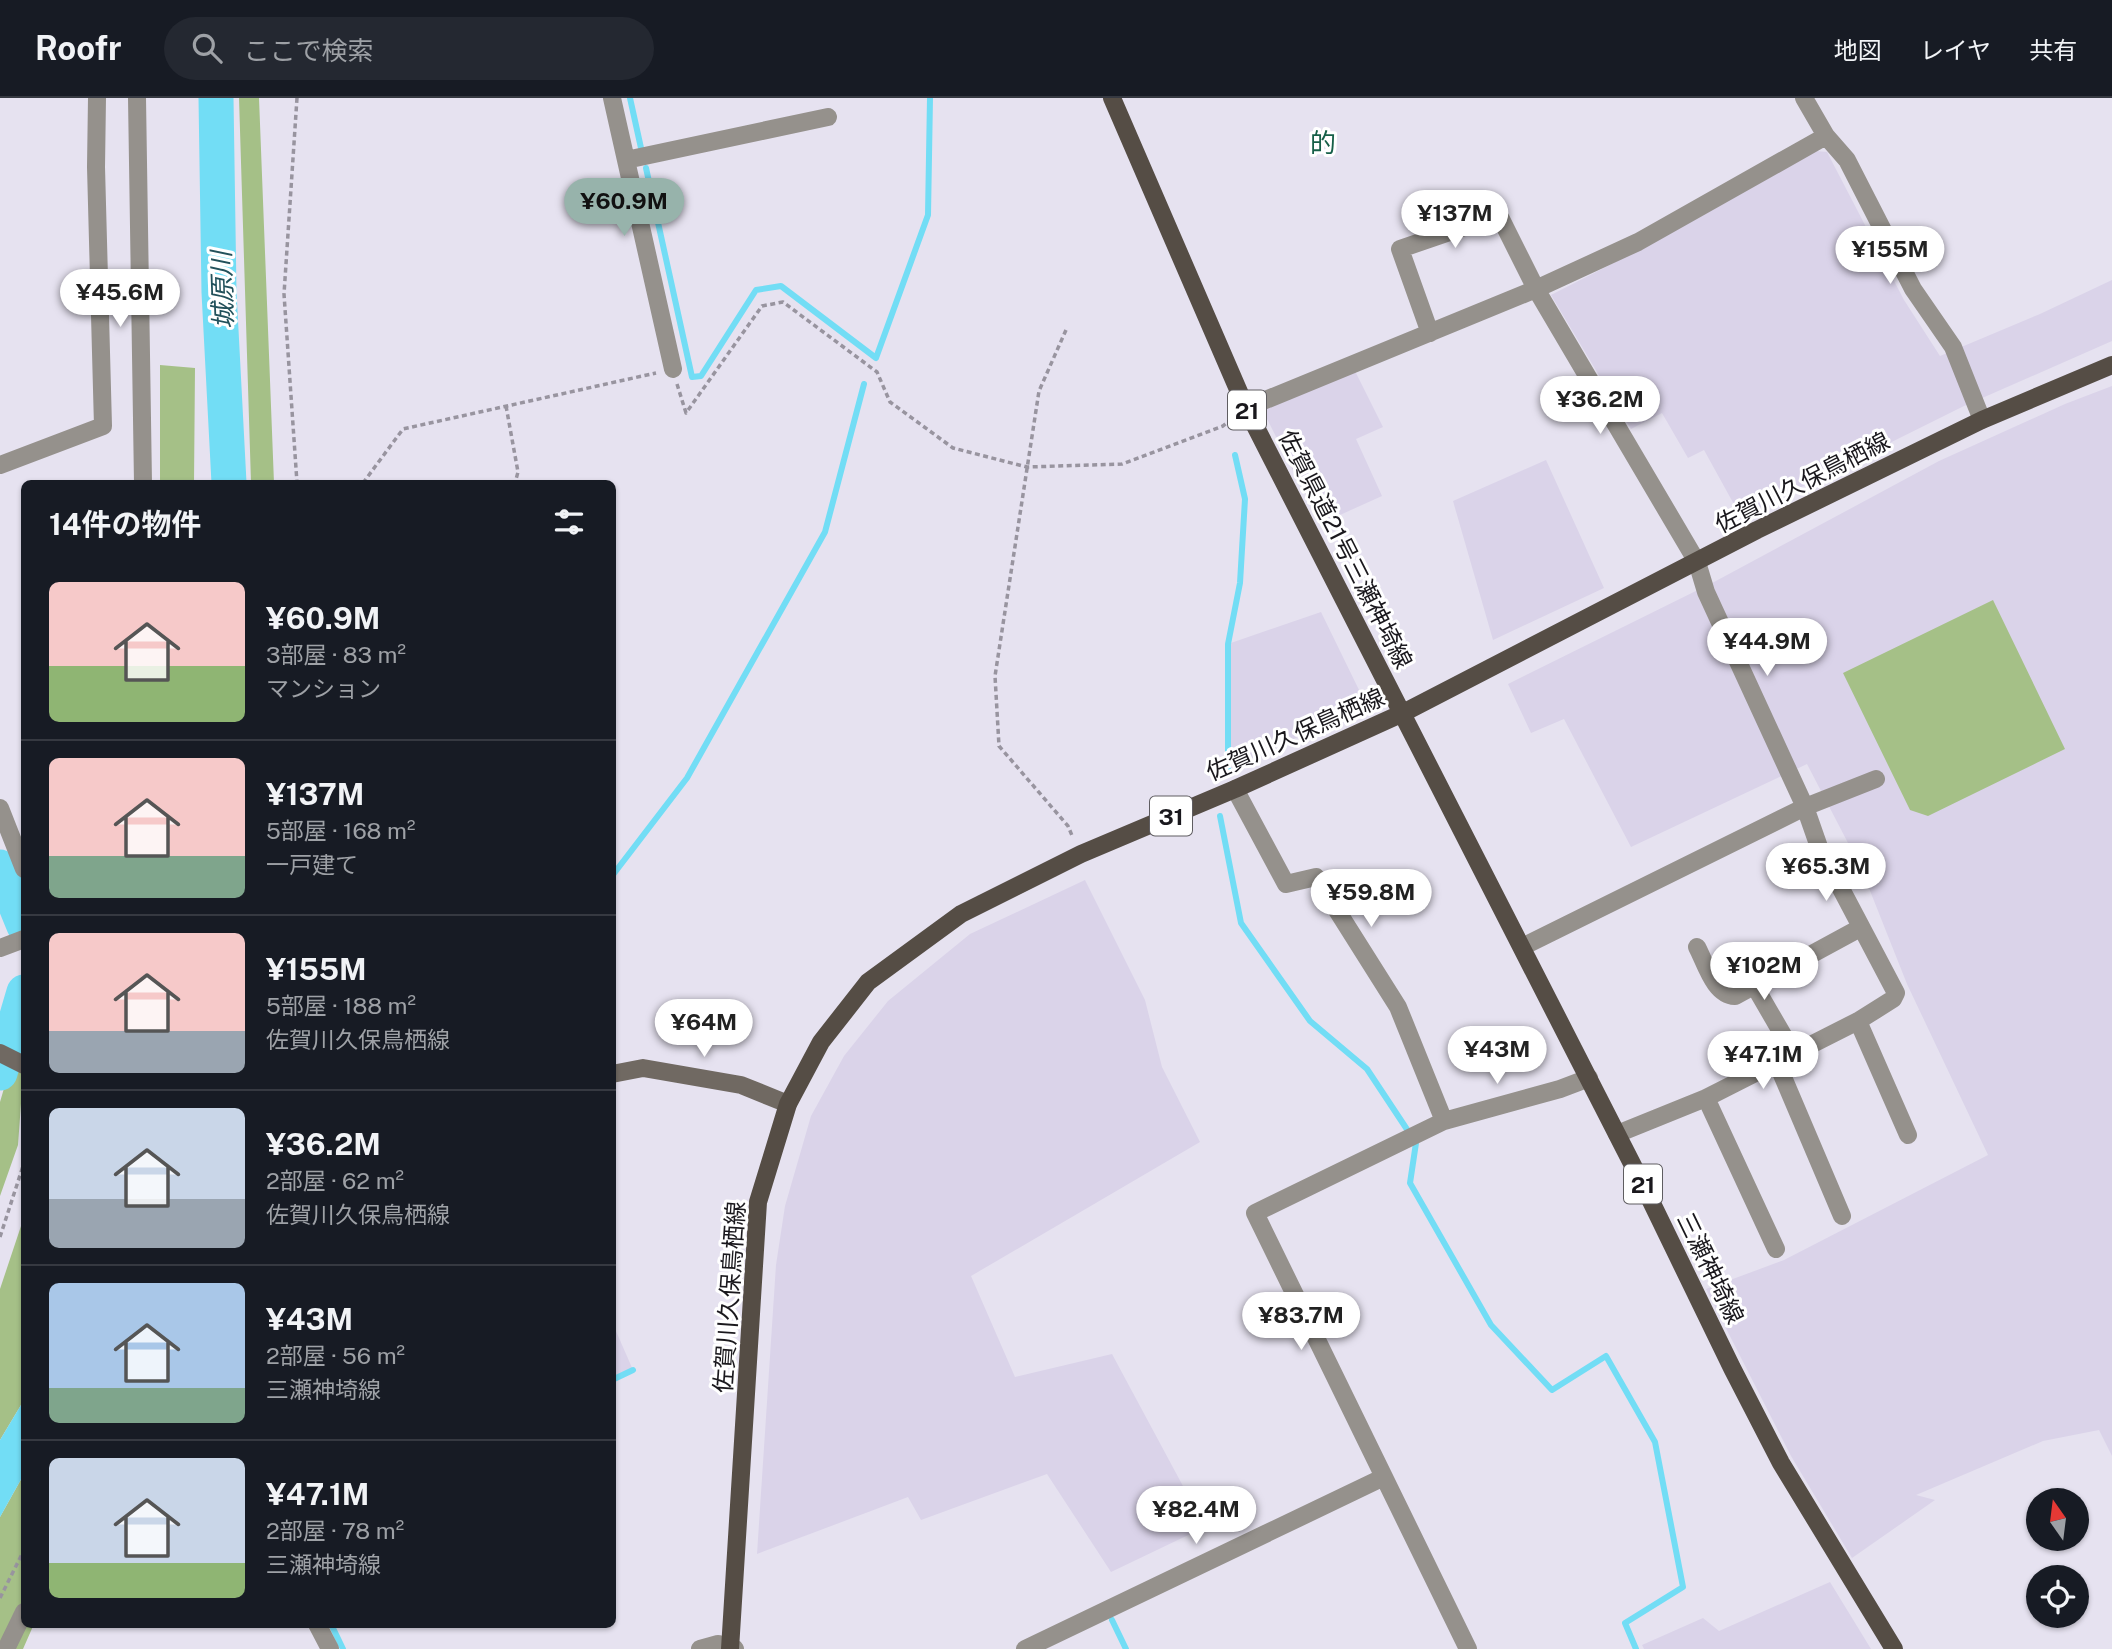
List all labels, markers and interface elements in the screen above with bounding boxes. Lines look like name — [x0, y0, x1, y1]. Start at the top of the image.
search box — [164, 17, 654, 80]
text: Roofr — [35, 29, 122, 67]
icon: search — [188, 29, 226, 67]
text: ここで検索 — [244, 35, 374, 66]
text: 地図 — [1834, 36, 1882, 64]
text: レイヤ — [1920, 36, 1991, 64]
text: 共有 — [2029, 36, 2077, 64]
district label: 的 — [1310, 127, 1336, 158]
pin: ¥60.9M — [567, 178, 681, 238]
text: ¥60.9M — [580, 187, 668, 214]
pin: ¥137M — [1406, 190, 1504, 250]
text: ¥137M — [1417, 199, 1493, 226]
pin: ¥155M — [1841, 226, 1939, 286]
text: ¥155M — [1851, 235, 1929, 262]
water label: 城原川 — [205, 247, 239, 330]
pin: ¥45.6M — [63, 270, 177, 329]
text: ¥45.6M — [76, 278, 164, 305]
pin: ¥36.2M — [1543, 376, 1657, 436]
text: ¥36.2M — [1556, 385, 1644, 412]
road number: 21 — [1228, 390, 1266, 430]
street label: 佐賀県道21号三瀬神埼線 — [1274, 425, 1418, 673]
street label: 佐賀川久保鳥栖線 — [1710, 426, 1894, 538]
icon: filters — [550, 503, 588, 541]
text: 14件の物件 — [49, 506, 202, 542]
text: ¥60.9M — [266, 600, 380, 636]
icon: home — [105, 610, 189, 694]
pin: ¥44.9M — [1710, 618, 1824, 678]
text: ¥44.9M — [1723, 627, 1811, 654]
text: 3部屋 · 83 m² — [266, 641, 406, 668]
text: マンション — [266, 675, 381, 702]
street label: 佐賀川久保鳥栖線 — [1202, 682, 1388, 786]
text: ¥137M — [266, 776, 364, 812]
icon: home — [105, 786, 189, 870]
road number: 31 — [1150, 796, 1192, 836]
text: 5部屋 · 168 m² — [266, 817, 415, 844]
pin: ¥65.3M — [1769, 844, 1883, 903]
text: 一戸建て — [266, 851, 358, 878]
text: ¥65.3M — [1782, 852, 1870, 879]
pin: ¥59.8M — [1314, 870, 1428, 929]
text: ¥59.8M — [1327, 878, 1415, 905]
pin: ¥102M — [1715, 942, 1813, 1002]
text: ¥155M — [266, 951, 367, 987]
text: ¥102M — [1726, 951, 1802, 978]
icon: home — [105, 961, 189, 1045]
text: 5部屋 · 188 m² — [266, 992, 416, 1019]
pin: ¥64M — [663, 1000, 745, 1059]
text: ¥64M — [671, 1008, 737, 1035]
text: 佐賀川久保鳥栖線 — [266, 1026, 450, 1053]
pin: ¥43M — [1456, 1026, 1538, 1086]
pin: ¥47.1M — [1706, 1032, 1820, 1091]
text: ¥43M — [1464, 1035, 1530, 1062]
text: ¥47.1M — [1723, 1040, 1803, 1067]
text: ¥36.2M — [266, 1126, 381, 1162]
icon: home — [105, 1136, 189, 1220]
road number: 21 — [1624, 1164, 1662, 1204]
text: 2部屋 · 62 m² — [266, 1167, 404, 1194]
street label: 佐賀川久保鳥栖線 — [708, 1200, 750, 1394]
text: 佐賀川久保鳥栖線 — [266, 1201, 450, 1228]
street label: 三瀬神埼線 — [1672, 1208, 1750, 1328]
pin: ¥83.7M — [1244, 1292, 1358, 1352]
text: ¥43M — [266, 1301, 353, 1337]
text: ¥83.7M — [1258, 1301, 1344, 1328]
icon: home — [105, 1311, 189, 1395]
text: 2部屋 · 56 m² — [266, 1342, 405, 1369]
text: 三瀬神埼線 — [266, 1376, 381, 1403]
text: ¥47.1M — [266, 1476, 369, 1512]
icon: home — [105, 1486, 189, 1570]
pin: ¥82.4M — [1139, 1486, 1253, 1546]
north arrow — [2026, 1488, 2090, 1550]
map controls — [2026, 1488, 2089, 1628]
text: ¥82.4M — [1152, 1495, 1240, 1522]
text: 2部屋 · 78 m² — [266, 1517, 404, 1544]
text: 三瀬神埼線 — [266, 1551, 381, 1578]
button: locate — [2026, 1565, 2089, 1628]

